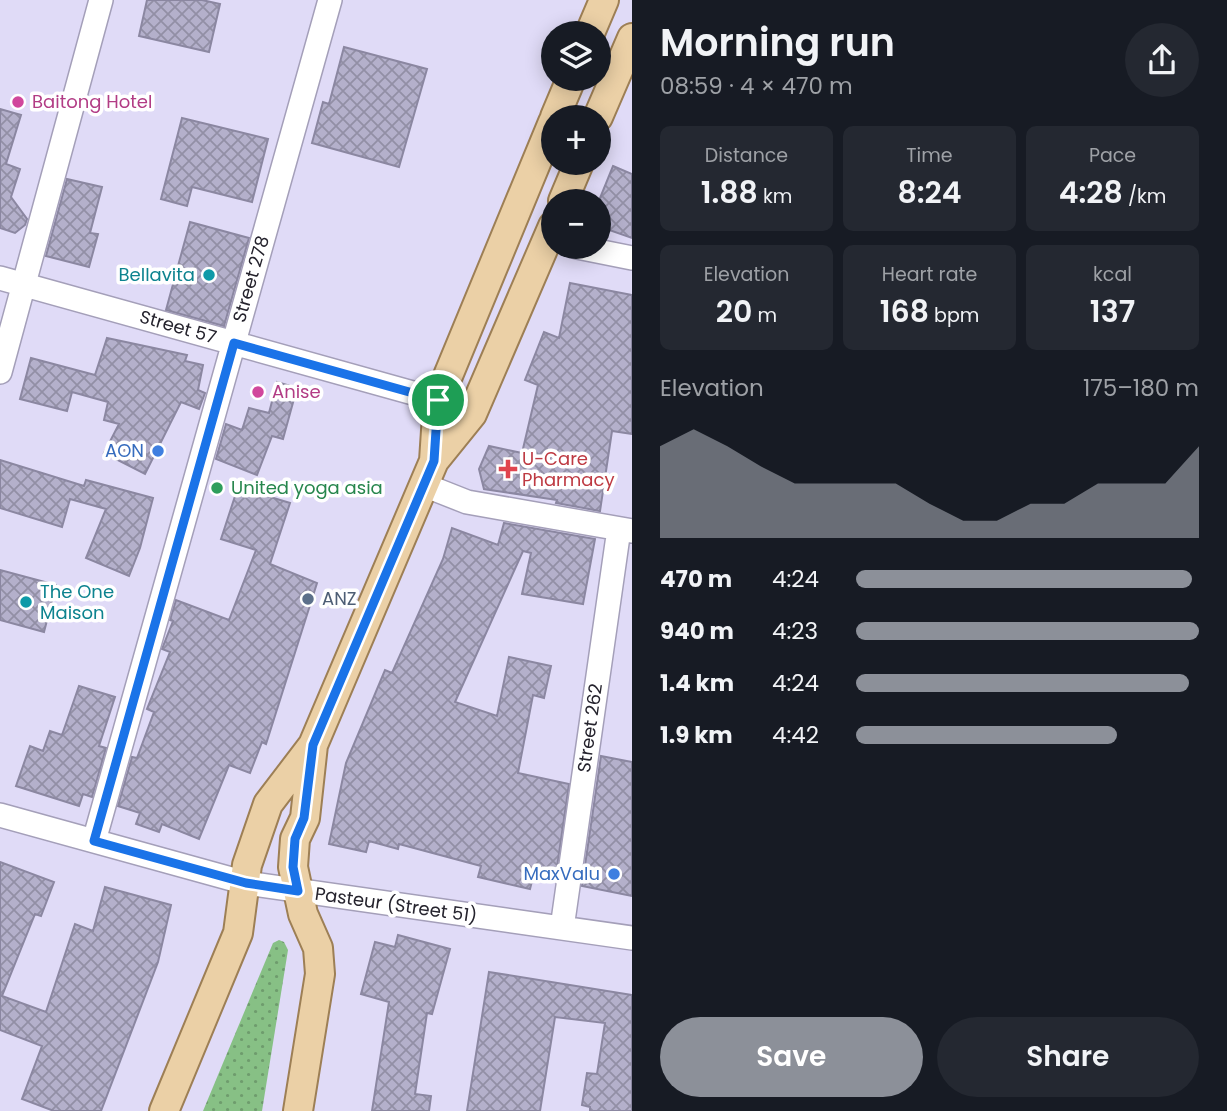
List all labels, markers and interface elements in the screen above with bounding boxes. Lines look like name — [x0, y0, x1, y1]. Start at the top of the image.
text: Morning run — [660, 16, 895, 69]
map controls — [541, 21, 611, 259]
button: layers — [541, 21, 611, 91]
button: share — [1125, 23, 1199, 97]
text: 08:59 · 4 × 470 m — [660, 70, 853, 102]
place label: Baitong Hotel — [32, 89, 152, 114]
marker: Baitong Hotel — [10, 94, 26, 110]
button: + — [541, 105, 611, 175]
text: Distance — [705, 142, 788, 169]
text: Time — [906, 142, 953, 169]
text: Pace — [1089, 142, 1136, 169]
text: 1.88 — [701, 171, 758, 214]
text: 8:24 — [897, 171, 962, 214]
text: 4:28 — [1059, 171, 1123, 214]
text: km — [758, 183, 792, 210]
text: /km — [1123, 183, 1166, 210]
button: − — [541, 189, 611, 259]
street label: Street 278 — [226, 233, 275, 325]
text: Elevation — [704, 261, 789, 288]
text: Heart rate — [882, 261, 977, 288]
text: kcal — [1093, 261, 1132, 288]
place label: Bellavita — [119, 262, 195, 287]
marker: Bellavita — [201, 267, 217, 283]
text: 20 — [716, 290, 752, 333]
text: 168 — [880, 290, 929, 333]
text: 137 — [1090, 290, 1135, 333]
text: m — [752, 302, 777, 329]
text: bpm — [929, 302, 979, 329]
street label: Street 57 — [137, 304, 220, 349]
pin — [408, 370, 468, 430]
text: Elevation — [660, 372, 764, 404]
text: 175–180 m — [1083, 372, 1199, 404]
place label: Anise — [272, 379, 321, 404]
icon: arrive — [419, 381, 457, 419]
marker: Anise — [250, 384, 266, 400]
place label: AON — [105, 438, 144, 463]
marker: AON — [150, 443, 166, 459]
place label: U-Care Pharmacy — [522, 446, 615, 492]
marker: U-Care Pharmacy — [500, 461, 516, 477]
place label: United yoga asia — [231, 475, 383, 500]
marker: United yoga asia — [209, 480, 225, 496]
text: 470 m — [660, 563, 732, 595]
text: 4:24 — [772, 563, 819, 595]
place label: The One Maison — [40, 579, 114, 625]
place label: ANZ — [322, 586, 357, 611]
marker: ANZ — [300, 591, 316, 607]
marker: The One Maison — [18, 594, 34, 610]
text: 940 m — [660, 615, 734, 647]
text: 4:23 — [772, 615, 818, 647]
text: 1.4 km — [660, 667, 734, 699]
text: 4:24 — [772, 667, 819, 699]
street label: Street 262 — [571, 682, 608, 774]
text: 1.9 km — [660, 719, 733, 751]
text: 4:42 — [772, 719, 819, 751]
place label: MaxValu — [523, 861, 600, 886]
marker: MaxValu — [606, 866, 622, 882]
street label: Pasteur (Street 51) — [313, 881, 479, 928]
button: Save — [660, 1017, 923, 1097]
button: Share — [937, 1017, 1199, 1097]

